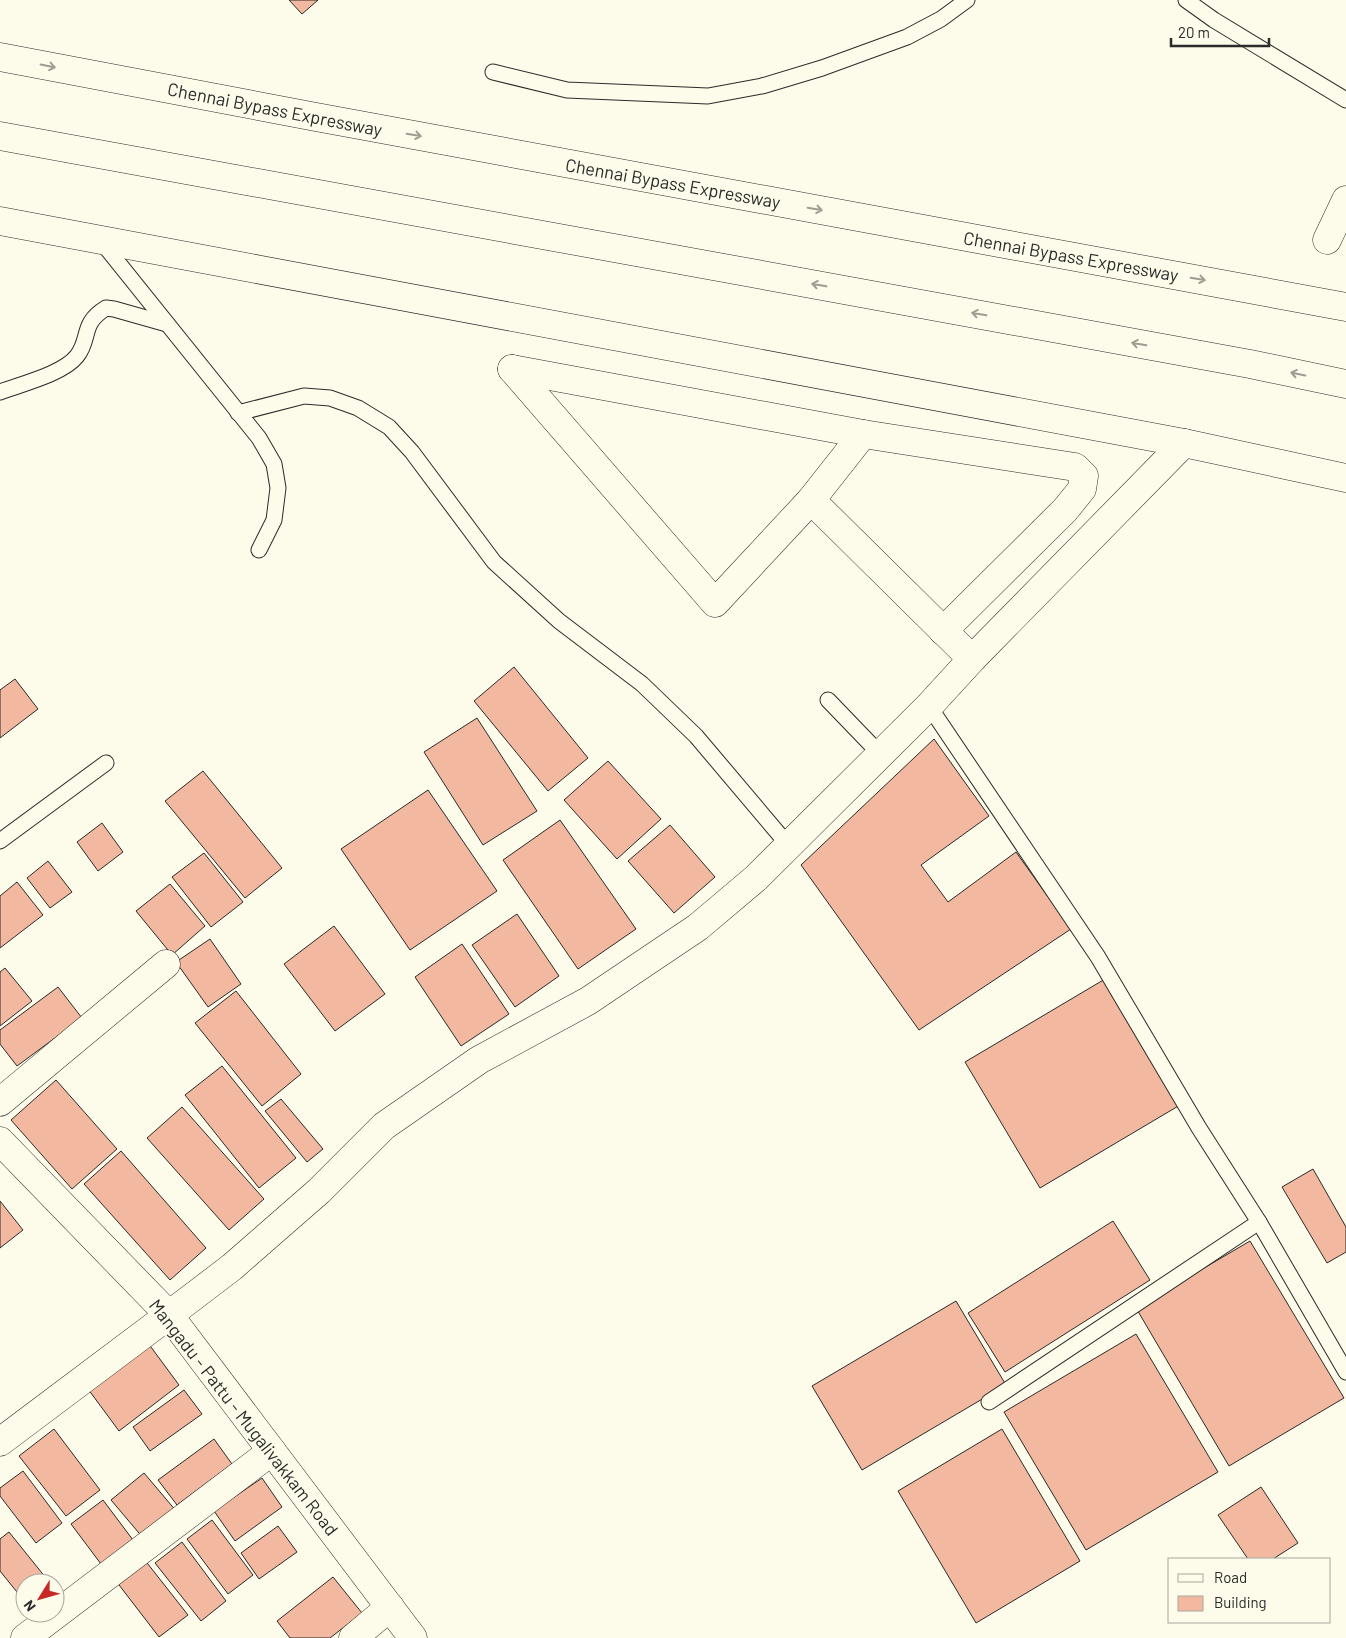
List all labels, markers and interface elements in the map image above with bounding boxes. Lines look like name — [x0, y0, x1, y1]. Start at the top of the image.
scale bar — [1171, 15, 1268, 47]
text: 20 m — [1178, 23, 1210, 41]
one-way arrow — [39, 62, 55, 71]
street label: Chennai Bypass Expressway — [166, 77, 384, 141]
one-way arrow — [406, 131, 422, 140]
street label: Chennai Bypass Expressway — [564, 153, 782, 213]
one-way arrow — [806, 204, 822, 214]
street label: Chennai Bypass Expressway — [962, 226, 1180, 286]
one-way arrow — [1190, 275, 1206, 285]
one-way arrow — [811, 280, 827, 290]
one-way arrow — [971, 309, 987, 319]
one-way arrow — [1131, 338, 1147, 348]
one-way arrow — [1291, 369, 1307, 378]
street label: Mangadu - Pattu - Mugalivakkam Road — [145, 1294, 343, 1540]
legend — [1168, 1558, 1331, 1623]
text: Road — [1214, 1568, 1247, 1586]
north arrow — [15, 1573, 65, 1623]
text: Building — [1214, 1593, 1267, 1611]
text: N — [20, 1597, 39, 1615]

